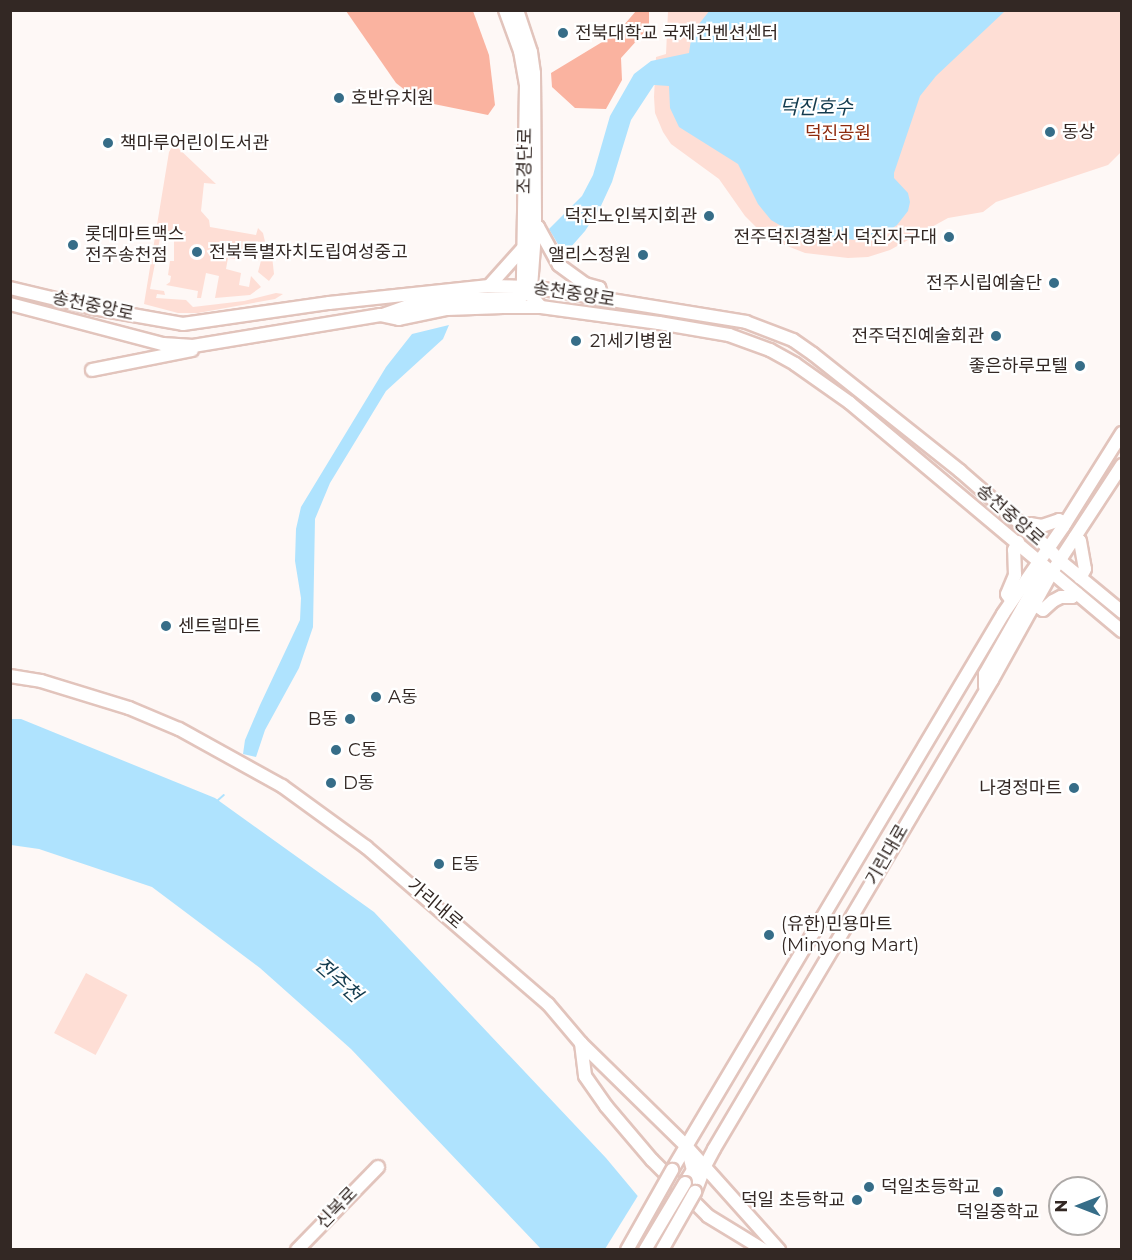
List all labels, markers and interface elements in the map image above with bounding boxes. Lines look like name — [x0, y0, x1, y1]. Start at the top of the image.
place label: 전북대학교 국제컨벤션센터 — [575, 22, 778, 44]
marker: 전북대학교 국제컨벤션센터 — [556, 26, 570, 40]
place label: 호반유치원 — [351, 87, 434, 109]
marker: 호반유치원 — [332, 91, 346, 105]
water label: 덕진호수 — [779, 95, 853, 119]
place label: 동상 — [1062, 121, 1095, 143]
park label: 덕진공원 — [805, 122, 871, 144]
marker: 동상 — [1043, 125, 1057, 139]
street label: 조경단로 — [514, 128, 536, 194]
place label: 책마루어린이도서관 — [120, 132, 269, 154]
marker: 책마루어린이도서관 — [101, 136, 115, 150]
place label: 덕진노인복지회관 — [565, 205, 697, 227]
marker: 덕진노인복지회관 — [702, 209, 716, 223]
place label: 롯데마트맥스 전주송천점 — [85, 224, 184, 266]
place label: 전주덕진경찰서 덕진지구대 — [734, 226, 937, 248]
marker: 전주덕진경찰서 덕진지구대 — [942, 230, 956, 244]
marker: 롯데마트맥스 전주송천점 — [66, 238, 80, 252]
place label: 전북특별자치도립여성중고 — [209, 241, 408, 263]
place label: 앨리스정원 — [548, 244, 631, 266]
marker: 전북특별자치도립여성중고 — [190, 245, 204, 259]
marker: 앨리스정원 — [636, 248, 650, 262]
place label: 전주시립예술단 — [926, 272, 1042, 294]
marker: 전주시립예술단 — [1047, 276, 1061, 290]
street label: 송천중앙로 — [531, 277, 617, 311]
street label: 송천중앙로 — [50, 287, 136, 325]
place label: 전주덕진예술회관 — [852, 325, 984, 347]
marker: 전주덕진예술회관 — [989, 329, 1003, 343]
place label: 21세기병원 — [590, 330, 673, 352]
marker: 21세기병원 — [567, 332, 585, 350]
place label: 좋은하루모텔 — [969, 355, 1068, 377]
marker: 좋은하루모텔 — [1073, 359, 1087, 373]
street label: 송천중앙로 — [972, 480, 1048, 550]
place label: 센트럴마트 — [178, 615, 261, 637]
marker: 센트럴마트 — [159, 619, 173, 633]
place label: A동 — [388, 686, 417, 708]
marker: A동 — [369, 690, 383, 704]
place label: B동 — [308, 708, 338, 730]
marker: B동 — [343, 712, 357, 726]
place label: C동 — [348, 739, 377, 761]
marker: C동 — [329, 743, 343, 757]
place label: D동 — [343, 772, 374, 794]
marker: D동 — [324, 776, 338, 790]
place label: 나경정마트 — [979, 777, 1062, 799]
marker: 나경정마트 — [1067, 781, 1081, 795]
street label: 기린대로 — [861, 821, 913, 889]
place label: E동 — [451, 853, 480, 875]
marker: E동 — [432, 857, 446, 871]
street label: 가리내로 — [403, 874, 467, 934]
place label: (유한)민용마트 (Minyong Mart) — [781, 914, 919, 956]
marker: (유한)민용마트 (Minyong Mart) — [762, 928, 776, 942]
water label: 전주천 — [309, 953, 367, 1007]
place label: 덕일초등학교 — [881, 1176, 980, 1198]
north arrow — [1048, 1176, 1108, 1236]
marker: 덕일초등학교 — [862, 1180, 876, 1194]
street label: 신복로 — [312, 1183, 362, 1233]
marker: 덕일중학교 — [991, 1185, 1005, 1199]
place label: 덕일 초등학교 — [741, 1189, 845, 1211]
marker: 덕일 초등학교 — [850, 1193, 864, 1207]
text: N — [1052, 1200, 1071, 1212]
place label: 덕일중학교 — [957, 1201, 1039, 1223]

